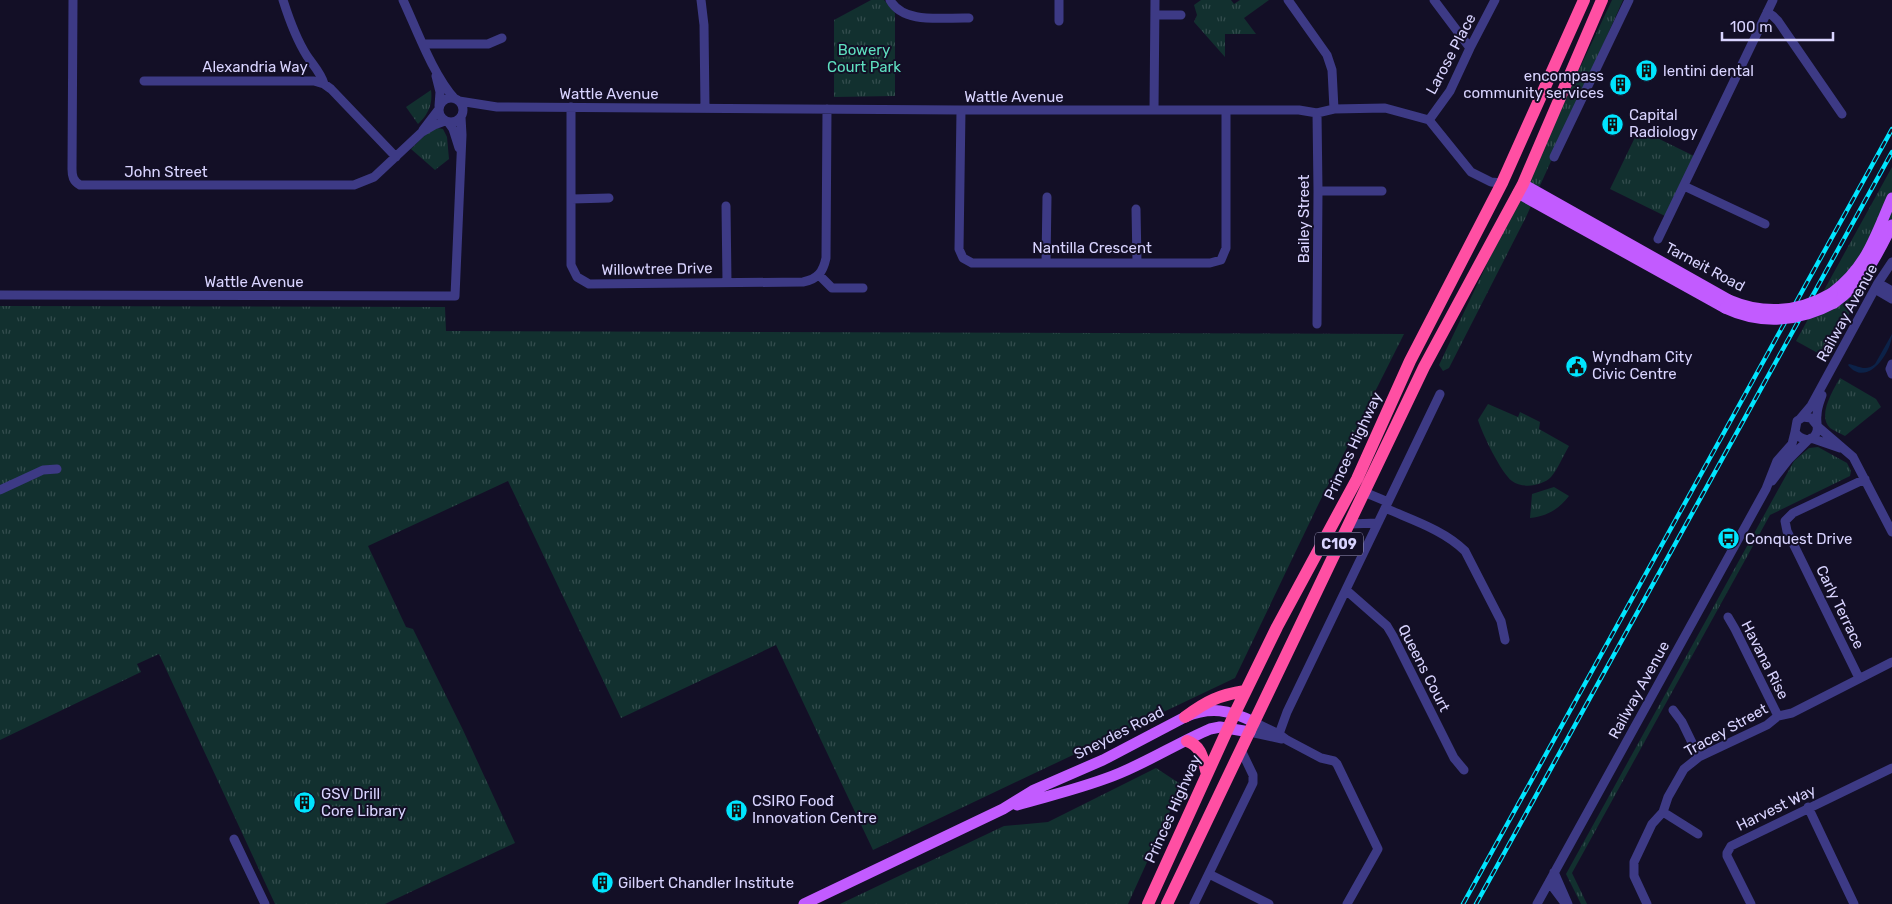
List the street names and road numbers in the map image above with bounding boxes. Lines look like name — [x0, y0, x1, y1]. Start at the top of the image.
street label: Larose Place — [1422, 11, 1480, 97]
street label: Alexandria Way — [202, 58, 308, 76]
street label: Wattle Avenue — [559, 85, 659, 103]
street label: Wattle Avenue — [964, 88, 1064, 106]
street label: John Street — [124, 163, 208, 181]
street label: Bailey Street — [1295, 175, 1313, 263]
street label: Nantilla Crescent — [1032, 239, 1152, 257]
street label: Tarneit Road — [1662, 239, 1748, 295]
street label: Willowtree Drive — [601, 259, 713, 279]
street label: Railway Avenue — [1813, 261, 1881, 365]
street label: Wattle Avenue — [204, 273, 304, 291]
street label: Princes Highway — [1320, 389, 1386, 503]
road number: C109 — [1315, 532, 1363, 556]
street label: Carly Terrace — [1812, 562, 1868, 652]
street label: Havana Rise — [1738, 618, 1792, 702]
street label: Queens Court — [1394, 621, 1454, 715]
street label: Railway Avenue — [1605, 638, 1673, 742]
street label: Tracey Street — [1681, 700, 1771, 760]
street label: Sneydes Road — [1071, 703, 1167, 763]
street label: Princes Highway — [1141, 752, 1205, 866]
street label: Harvest Way — [1733, 781, 1819, 835]

